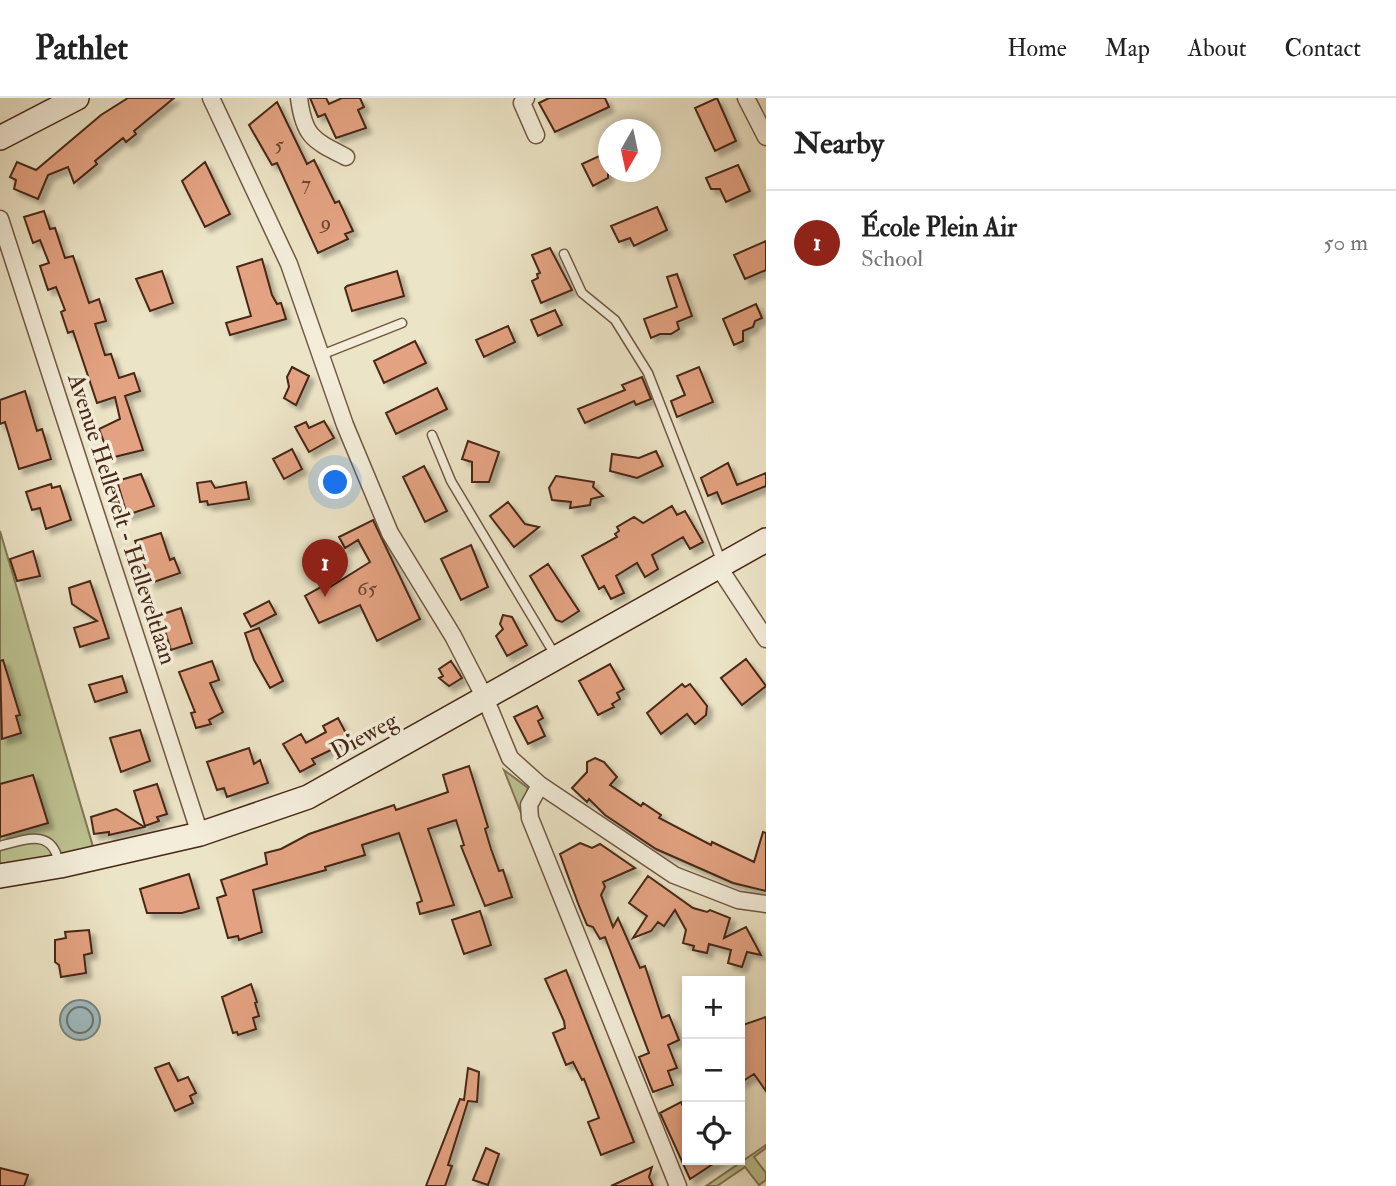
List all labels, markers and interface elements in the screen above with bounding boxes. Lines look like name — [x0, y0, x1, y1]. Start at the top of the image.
text: Pathlet — [35, 28, 128, 69]
text: Home — [1007, 33, 1067, 64]
text: Map — [1105, 33, 1150, 64]
text: About — [1188, 33, 1247, 64]
text: Contact — [1285, 33, 1361, 64]
north arrow — [598, 119, 661, 182]
text: Nearby — [794, 125, 884, 162]
house number: 5 — [274, 131, 284, 158]
house number: 7 — [301, 170, 311, 197]
house number: 9 — [319, 209, 331, 236]
text: École Plein Air — [861, 212, 1017, 244]
text: 1 — [813, 228, 821, 257]
text: 50 m — [1324, 228, 1368, 257]
text: School — [861, 244, 923, 273]
street label: Avenue Hellevelt - Helleveltlaan — [60, 369, 184, 668]
your location — [318, 465, 352, 499]
pin: 1 — [302, 539, 348, 597]
house number: 65 — [357, 575, 378, 602]
street label: Dieweg — [325, 704, 404, 767]
map controls — [682, 976, 745, 1165]
button: + — [682, 976, 745, 1039]
button: − — [682, 1039, 745, 1102]
button: locate — [682, 1102, 745, 1165]

